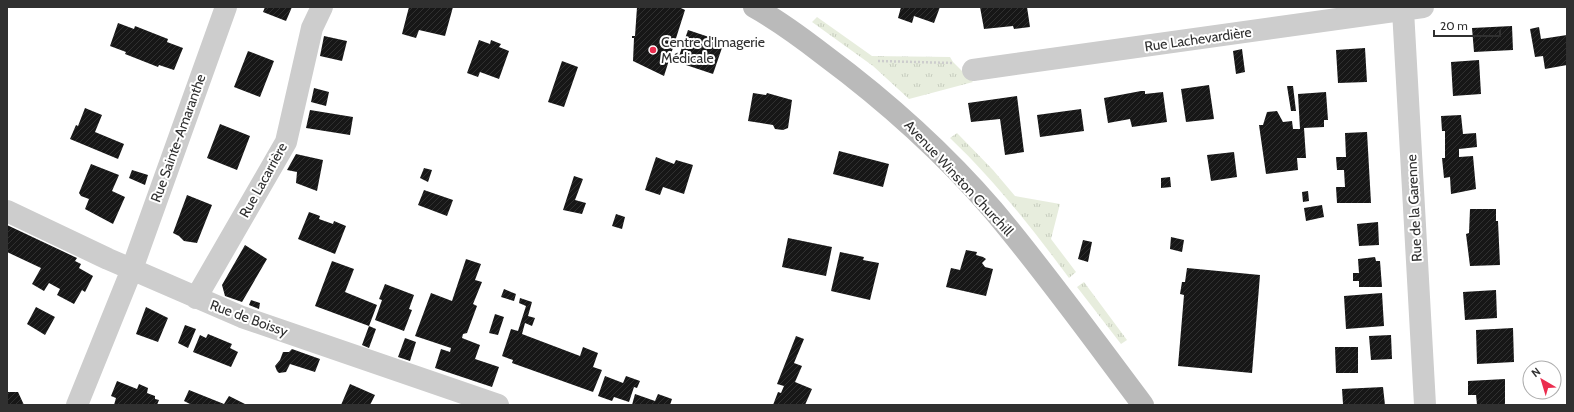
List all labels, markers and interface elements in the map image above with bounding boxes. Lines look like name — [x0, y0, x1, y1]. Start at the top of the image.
scale bar — [1434, 12, 1500, 38]
text: 20 m — [1440, 18, 1468, 33]
street label: Rue Lachevardière — [1143, 23, 1253, 55]
place label: Centre d'Imagerie Médicale — [661, 33, 765, 67]
marker: Centre d'Imagerie Médicale — [648, 45, 658, 55]
street label: Rue Sainte-Amaranthe — [146, 71, 210, 205]
street label: Avenue Winston Churchill — [901, 116, 1018, 240]
street label: Rue Lacarrière — [235, 139, 291, 221]
street label: Rue de la Garenne — [1402, 154, 1426, 262]
street label: Rue de Boissy — [208, 296, 290, 340]
north arrow — [1522, 360, 1562, 400]
text: N — [1528, 364, 1543, 380]

